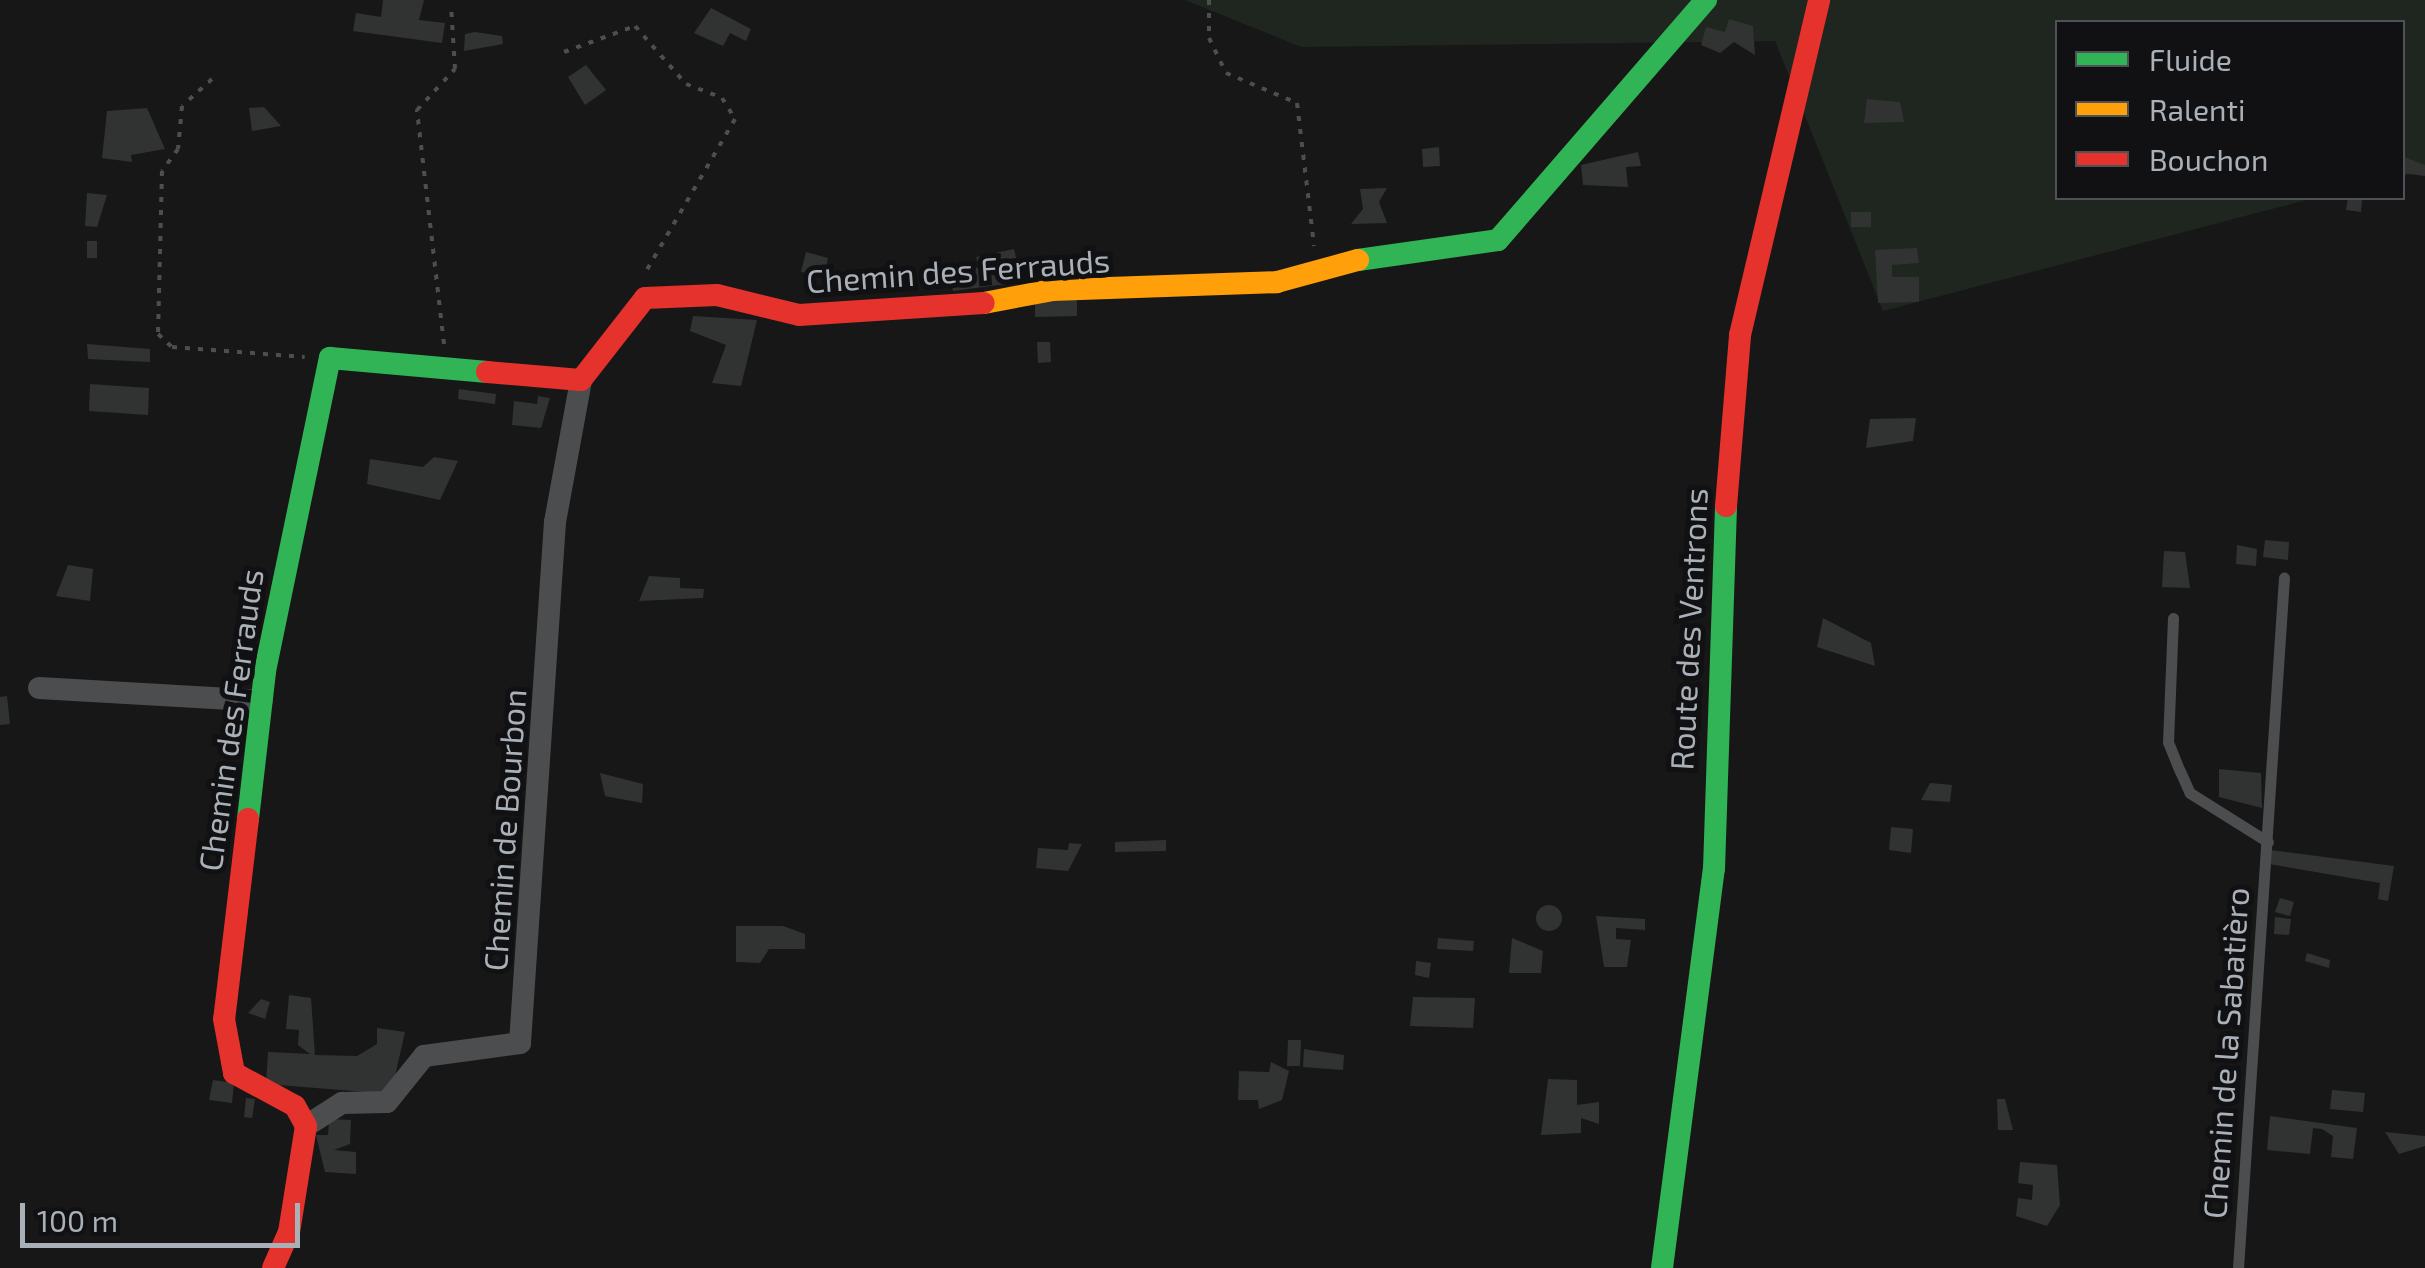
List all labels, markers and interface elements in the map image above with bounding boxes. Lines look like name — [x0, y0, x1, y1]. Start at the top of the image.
legend — [2055, 20, 2405, 200]
text: Fluide — [2149, 41, 2232, 77]
text: Ralenti — [2149, 91, 2245, 127]
text: Bouchon — [2149, 141, 2268, 177]
street label: Chemin des Ferrauds — [805, 240, 1111, 300]
street label: Route des Ventrons — [1661, 487, 1715, 771]
street label: Chemin des Ferrauds — [190, 567, 270, 873]
street label: Chemin de Bourbon — [475, 688, 533, 972]
street label: Chemin de la Sabatièro — [2194, 886, 2256, 1220]
scale bar — [25, 1183, 305, 1245]
text: 100 m — [37, 1202, 118, 1238]

